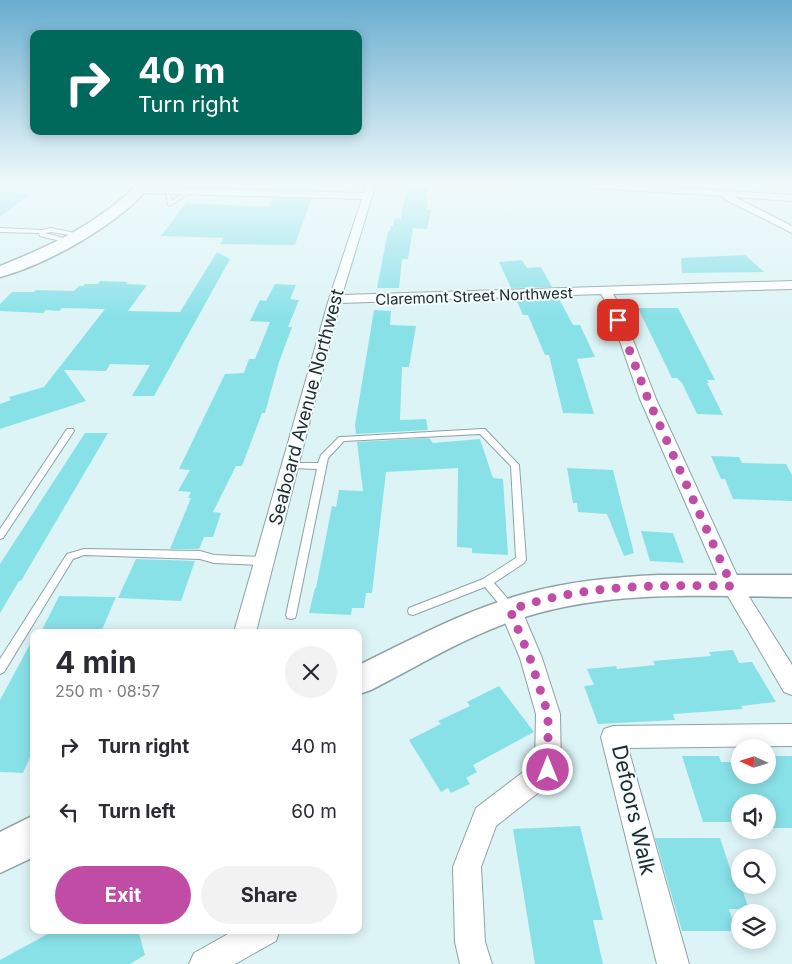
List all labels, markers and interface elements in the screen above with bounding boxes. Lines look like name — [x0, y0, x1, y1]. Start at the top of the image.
text: 40 m — [138, 49, 226, 91]
icon: right — [55, 50, 120, 115]
text: Turn right — [138, 91, 239, 117]
street label: Claremont Street Northwest — [375, 283, 573, 309]
street label: Seaboard Avenue Northwest — [264, 287, 348, 527]
pin — [597, 299, 639, 341]
icon: arrive — [604, 306, 632, 334]
text: 4 min — [55, 644, 137, 680]
button: close — [285, 646, 337, 698]
text: 250 m · 08:57 — [55, 681, 160, 701]
icon: right — [55, 733, 83, 761]
text: Turn right — [98, 735, 189, 758]
text: 40 m — [291, 735, 337, 758]
north arrow — [731, 739, 776, 784]
map controls — [731, 739, 776, 949]
position arrow — [521, 743, 573, 795]
street label: Defoors Walk — [607, 743, 661, 878]
button: sound — [731, 794, 776, 839]
icon: left — [55, 798, 83, 826]
text: Turn left — [98, 800, 176, 823]
text: 60 m — [291, 800, 337, 823]
button: search — [731, 849, 776, 894]
button: Exit — [55, 866, 191, 924]
button: Share — [201, 866, 337, 924]
button: layers — [731, 904, 776, 949]

